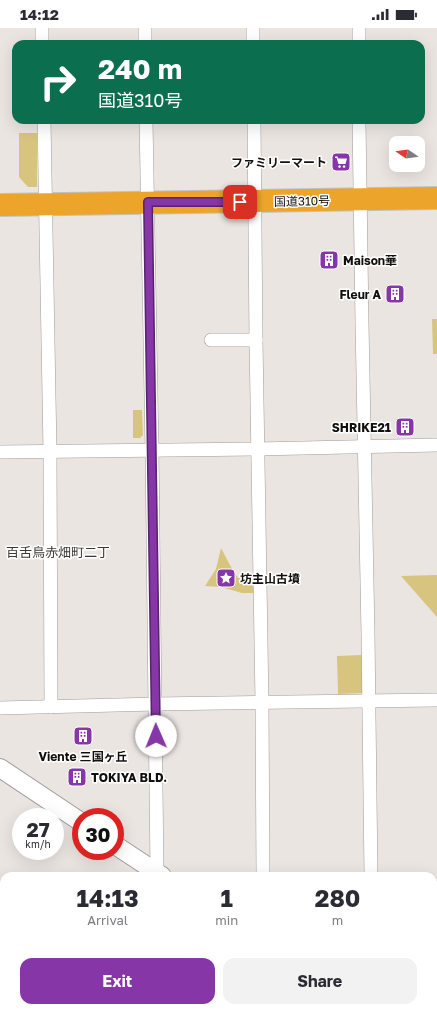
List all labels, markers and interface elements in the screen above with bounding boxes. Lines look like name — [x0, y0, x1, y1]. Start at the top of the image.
text: 14:12 — [20, 5, 59, 23]
text: 240 m — [98, 52, 182, 85]
icon: right — [32, 56, 84, 108]
text: 国道310号 — [98, 89, 182, 111]
north arrow — [389, 136, 425, 172]
map controls — [389, 136, 425, 172]
supermarket icon: ファミリーマート — [330, 151, 352, 173]
place label: ファミリーマート — [231, 155, 327, 170]
pin — [223, 185, 257, 219]
icon: arrive — [229, 191, 251, 213]
street label: 国道310号 — [274, 193, 330, 209]
building icon: Maison華 — [318, 249, 340, 271]
place label: Maison華 — [343, 253, 397, 268]
building icon: Fleur A — [384, 283, 406, 305]
place label: Fleur A — [339, 287, 381, 302]
building icon: SHRIKE21 — [394, 416, 416, 438]
place label: SHRIKE21 — [332, 420, 391, 435]
district label: 百舌鳥赤畑町二丁 — [6, 544, 110, 560]
place icon: 坊主山古墳 — [215, 567, 237, 589]
place label: 坊主山古墳 — [240, 571, 300, 586]
position arrow — [135, 715, 177, 757]
building icon: Viente 三国ヶ丘 — [72, 725, 94, 747]
place label: Viente 三国ヶ丘 — [38, 749, 128, 764]
building icon: TOKIYA BLD. — [66, 766, 88, 788]
place label: TOKIYA BLD. — [91, 770, 167, 785]
speed limit sign: 30 — [72, 808, 124, 860]
text: 27 — [26, 817, 50, 841]
text: km/h — [25, 838, 51, 850]
text: 14:13 — [77, 883, 139, 912]
text: 1 — [221, 883, 233, 912]
text: 280 — [315, 883, 360, 912]
text: Arrival — [87, 912, 128, 928]
text: min — [215, 912, 238, 928]
text: m — [332, 912, 343, 928]
button: Exit — [20, 958, 215, 1004]
button: Share — [223, 958, 417, 1004]

